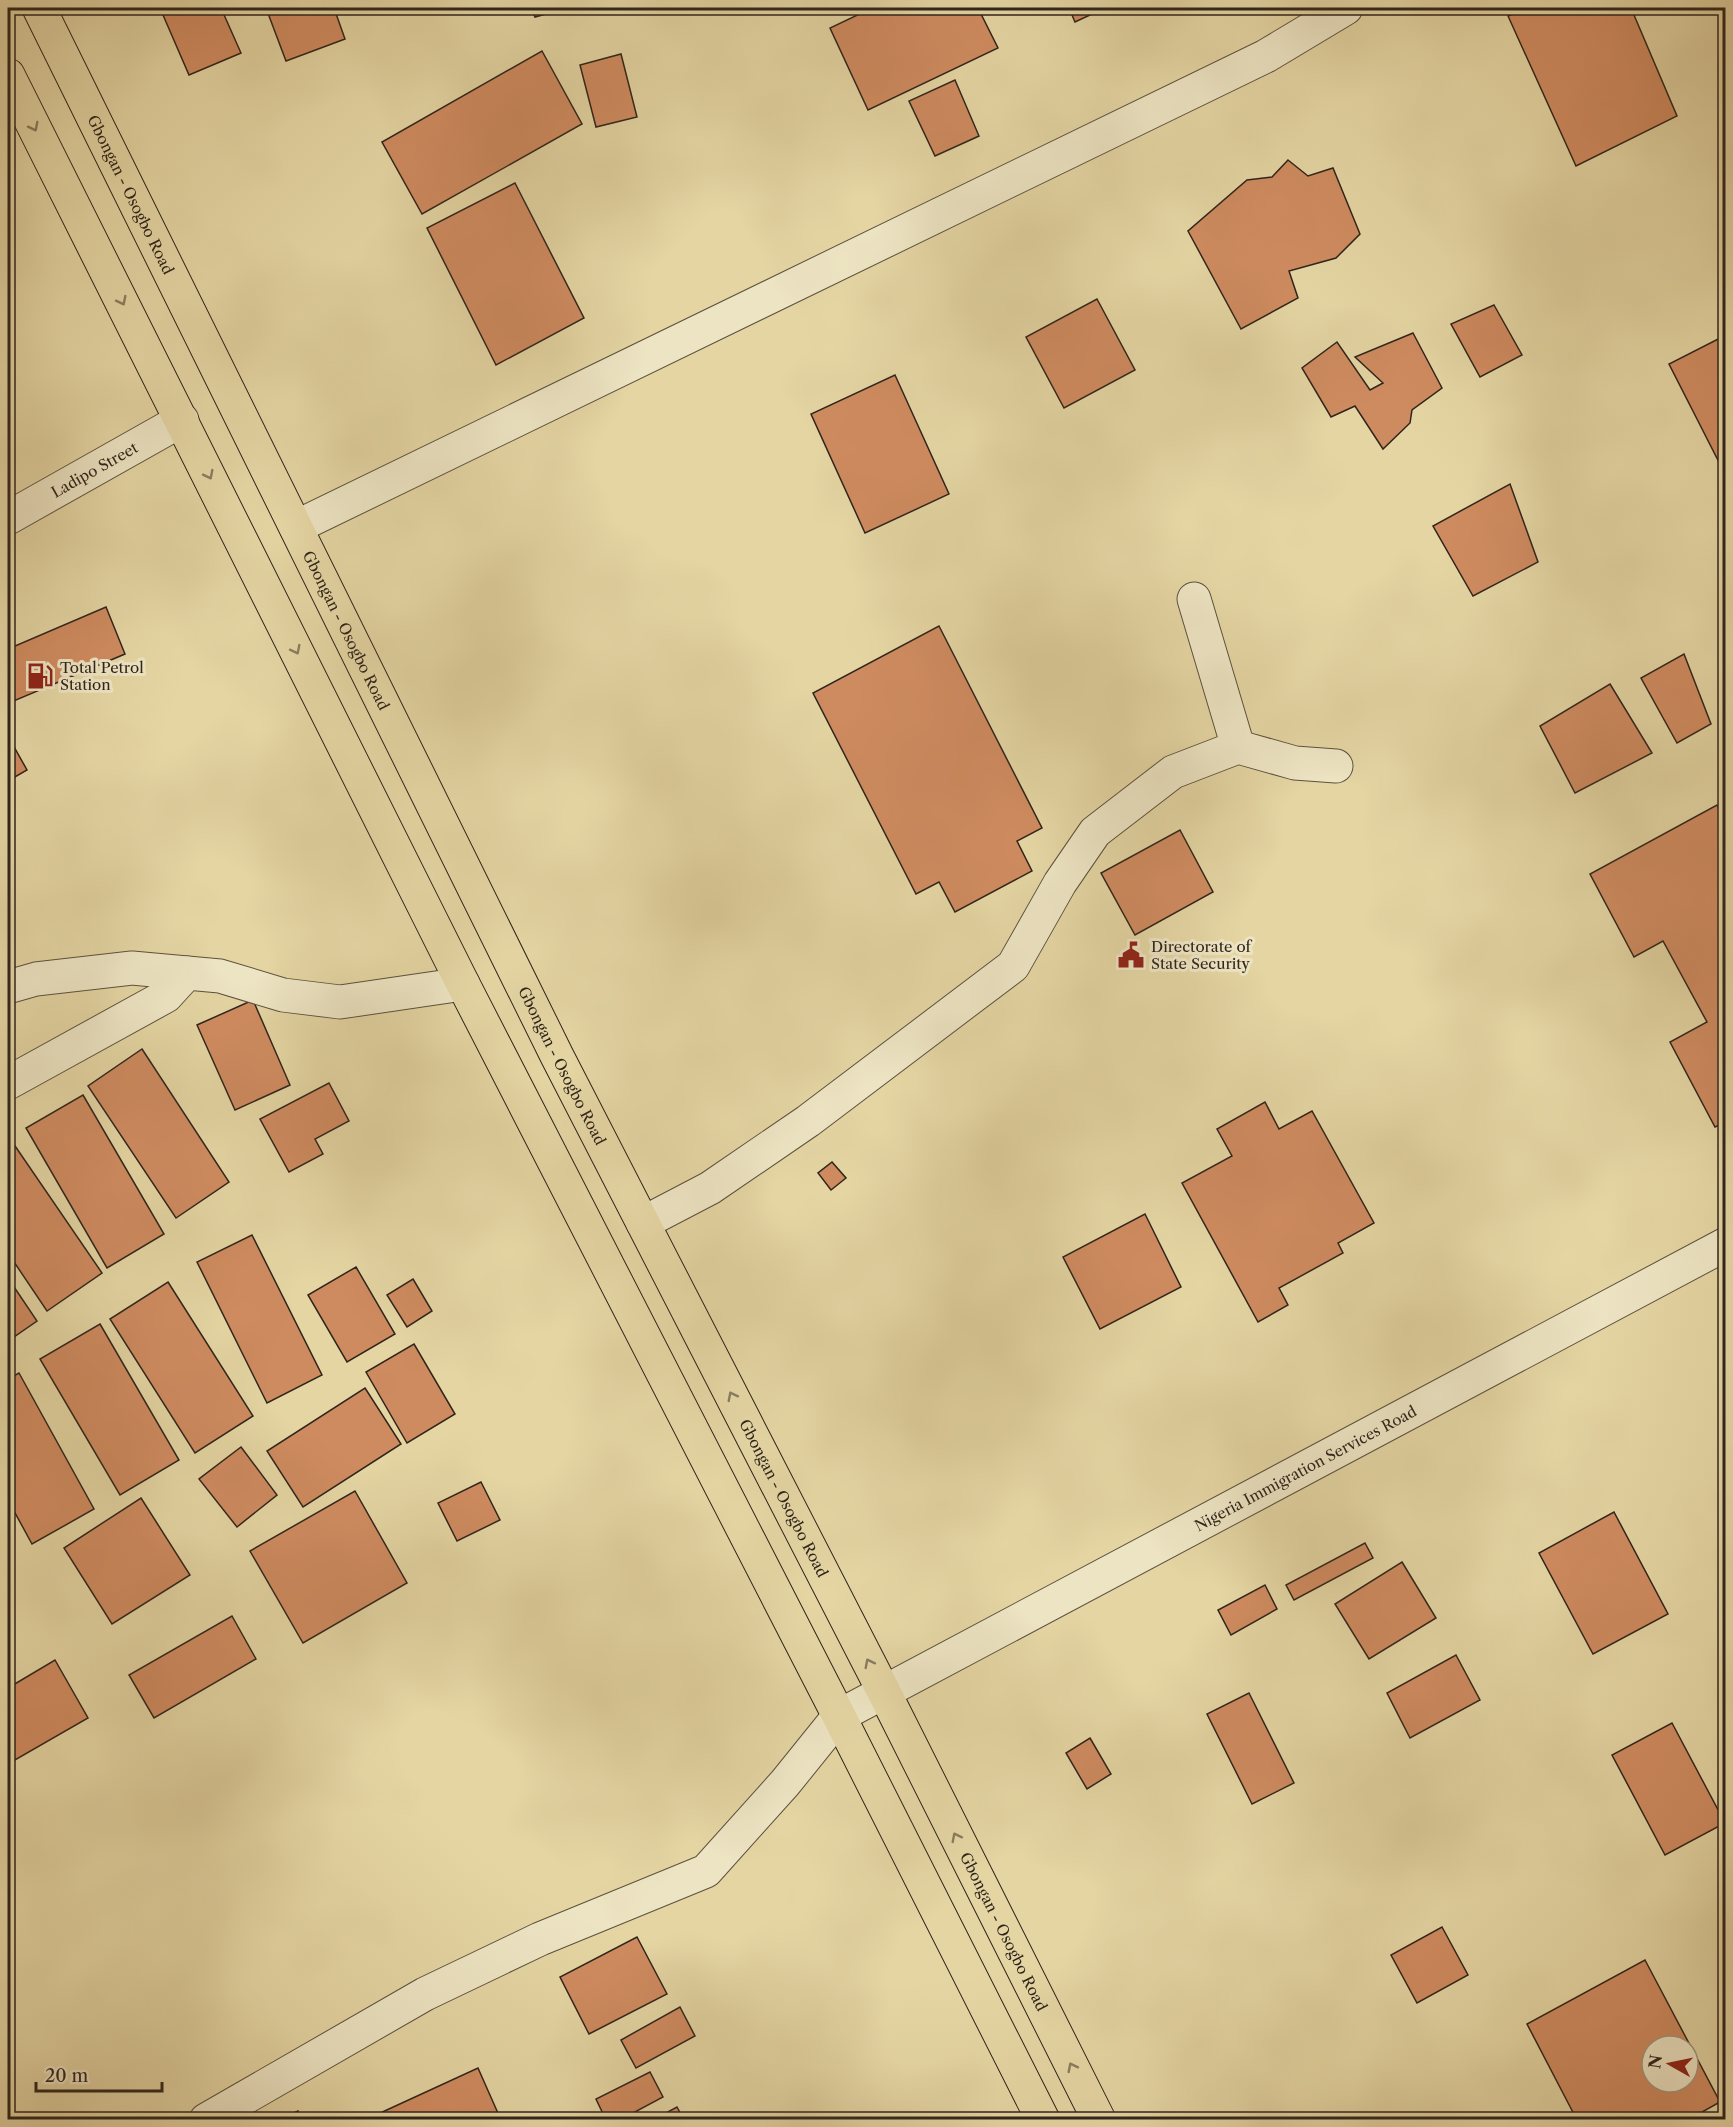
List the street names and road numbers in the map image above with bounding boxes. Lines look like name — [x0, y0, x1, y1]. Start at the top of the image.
street label: Gbongan - Osogbo Road — [84, 112, 179, 277]
street label: Ladipo Street — [48, 437, 142, 501]
street label: Gbongan - Osogbo Road — [299, 547, 394, 713]
street label: Gbongan - Osogbo Road — [514, 983, 611, 1148]
street label: Nigeria Immigration Services Road — [1191, 1401, 1420, 1535]
street label: Gbongan - Osogbo Road — [736, 1416, 833, 1580]
street label: Gbongan - Osogbo Road — [956, 1849, 1052, 2014]

